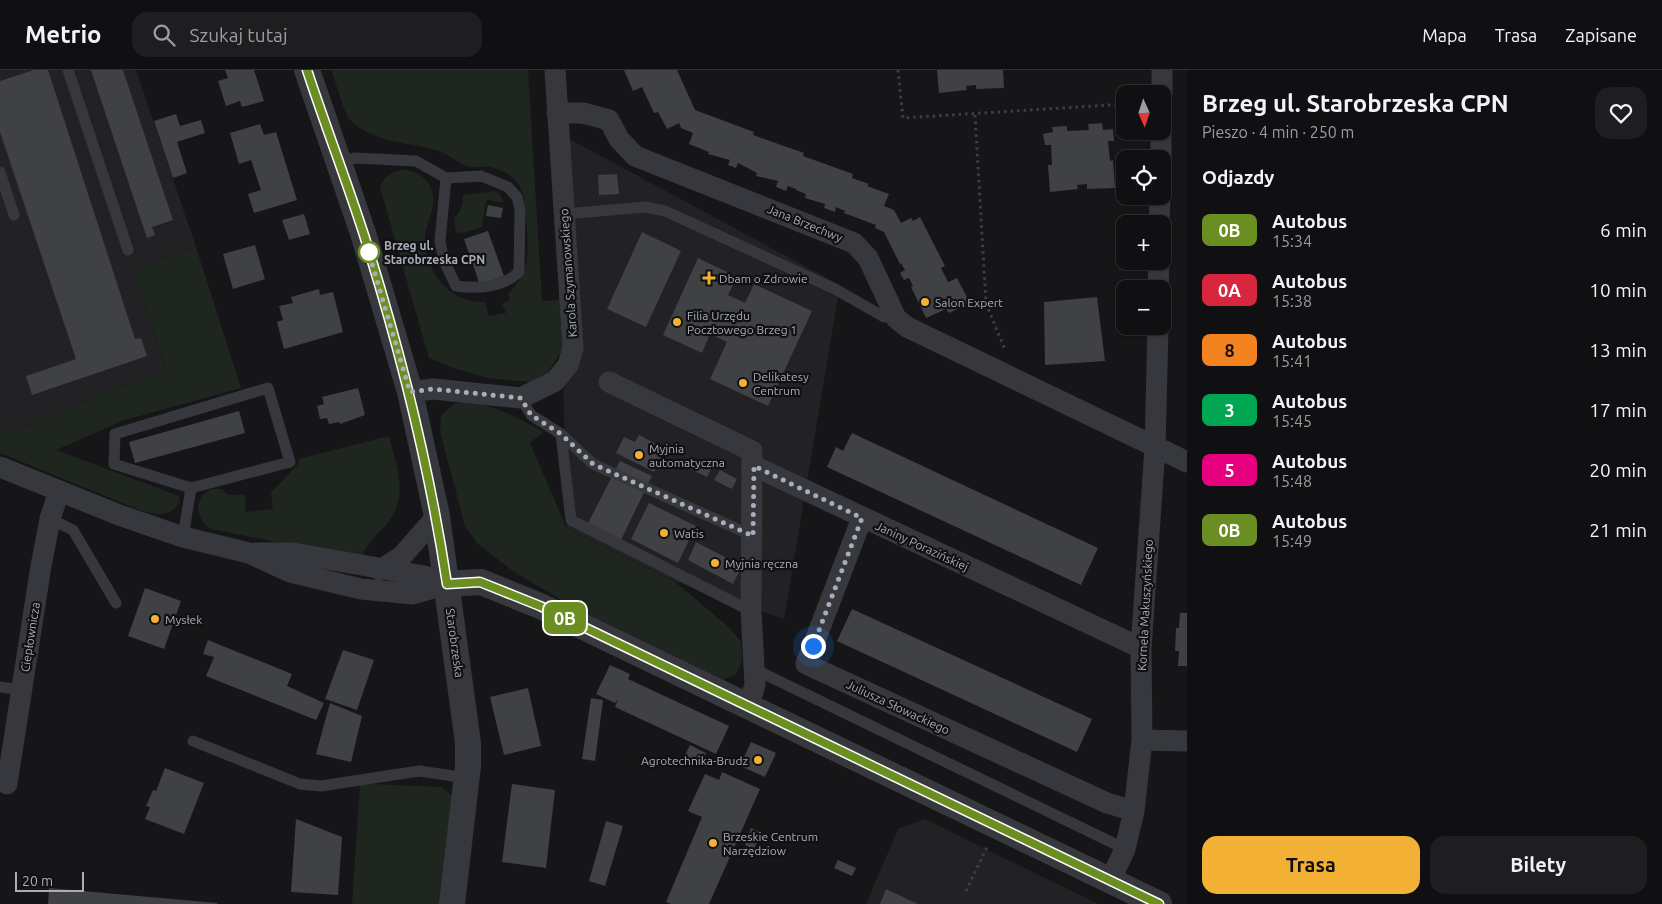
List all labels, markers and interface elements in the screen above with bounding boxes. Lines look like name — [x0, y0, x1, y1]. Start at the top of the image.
search box — [132, 12, 482, 57]
text: Metrio — [25, 21, 102, 48]
icon: search — [150, 21, 178, 49]
text: Szukaj tutaj — [190, 24, 288, 46]
text: Mapa — [1422, 25, 1467, 45]
text: Trasa — [1495, 25, 1537, 45]
text: Zapisane — [1565, 25, 1637, 45]
north arrow — [1116, 85, 1171, 140]
map controls — [1116, 85, 1171, 335]
button: heart — [1595, 87, 1647, 139]
text: Brzeg ul. Starobrzeska CPN — [1202, 90, 1509, 117]
text: Pieszo · 4 min · 250 m — [1202, 123, 1354, 141]
button: locate — [1116, 150, 1171, 205]
text: Odjazdy — [1202, 166, 1274, 188]
street label: Jana Brzechwy — [766, 202, 845, 244]
street label: Karola Szymanowskiego — [557, 208, 579, 338]
text: Autobus — [1272, 210, 1347, 232]
button: + — [1116, 215, 1171, 270]
text: 6 min — [1600, 219, 1647, 241]
text: 0B — [1218, 220, 1241, 240]
text: 15:34 — [1272, 232, 1312, 250]
place label: Brzeg ul. Starobrzeska CPN — [384, 239, 485, 266]
marker: Brzeg ul. Starobrzeska CPN — [358, 241, 380, 263]
text: Autobus — [1272, 270, 1347, 292]
marker: Dbam o Zdrowie — [703, 272, 715, 284]
place label: Dbam o Zdrowie — [719, 272, 808, 285]
text: 10 min — [1589, 279, 1647, 301]
button: − — [1116, 280, 1171, 335]
text: 0A — [1218, 280, 1241, 300]
text: 15:38 — [1272, 292, 1312, 310]
marker: Salon Expert — [919, 296, 931, 308]
place label: Salon Expert — [935, 296, 1003, 309]
place label: Filia Urzędu Pocztowego Brzeg 1 — [687, 309, 797, 336]
marker: Filia Urzędu Pocztowego Brzeg 1 — [671, 316, 683, 328]
text: Autobus — [1272, 330, 1347, 352]
text: 13 min — [1589, 339, 1647, 361]
text: 8 — [1224, 340, 1235, 360]
text: 15:41 — [1272, 352, 1312, 370]
place label: Delikatesy Centrum — [753, 370, 809, 397]
marker: Delikatesy Centrum — [737, 377, 749, 389]
text: Autobus — [1272, 390, 1347, 412]
text: 17 min — [1589, 399, 1647, 421]
text: 3 — [1224, 400, 1235, 420]
text: 15:45 — [1272, 412, 1312, 430]
place label: Myjnia automatyczna — [649, 442, 725, 469]
marker: Myjnia automatyczna — [633, 449, 645, 461]
text: Autobus — [1272, 450, 1347, 472]
text: 20 min — [1589, 459, 1647, 481]
text: 5 — [1224, 460, 1235, 480]
text: 15:48 — [1272, 472, 1312, 490]
text: Autobus — [1272, 510, 1347, 532]
street label: Janiny Porazińskiej — [874, 519, 971, 573]
text: 21 min — [1589, 519, 1647, 541]
text: 0B — [1218, 520, 1241, 540]
marker: Watis — [658, 527, 670, 539]
place label: Watis — [674, 527, 704, 540]
text: 15:49 — [1272, 532, 1312, 550]
street label: Kornela Makuszyńskiego — [1135, 539, 1155, 671]
marker: Myjnia ręczna — [709, 557, 721, 569]
place label: Myjnia ręczna — [725, 557, 798, 570]
street label: Ciepłownicza — [18, 601, 42, 673]
line badge: 0B — [542, 602, 588, 634]
street label: Starobrzeska — [444, 608, 466, 678]
text: 0B — [554, 608, 576, 628]
marker: Mysłek — [149, 613, 161, 625]
place label: Mysłek — [165, 613, 202, 626]
your location — [801, 634, 826, 659]
street label: Juliusza Słowackiego — [844, 677, 952, 737]
place label: Agrotechnika-Brudz — [641, 754, 748, 767]
marker: Agrotechnika-Brudz — [752, 754, 764, 766]
place label: Brzeskie Centrum Narzędziow — [723, 830, 818, 857]
button: Trasa — [1202, 836, 1420, 894]
button: Bilety — [1430, 836, 1647, 894]
marker: Brzeskie Centrum Narzędziow — [707, 837, 719, 849]
scale bar — [15, 869, 84, 892]
text: 20 m — [22, 873, 53, 889]

